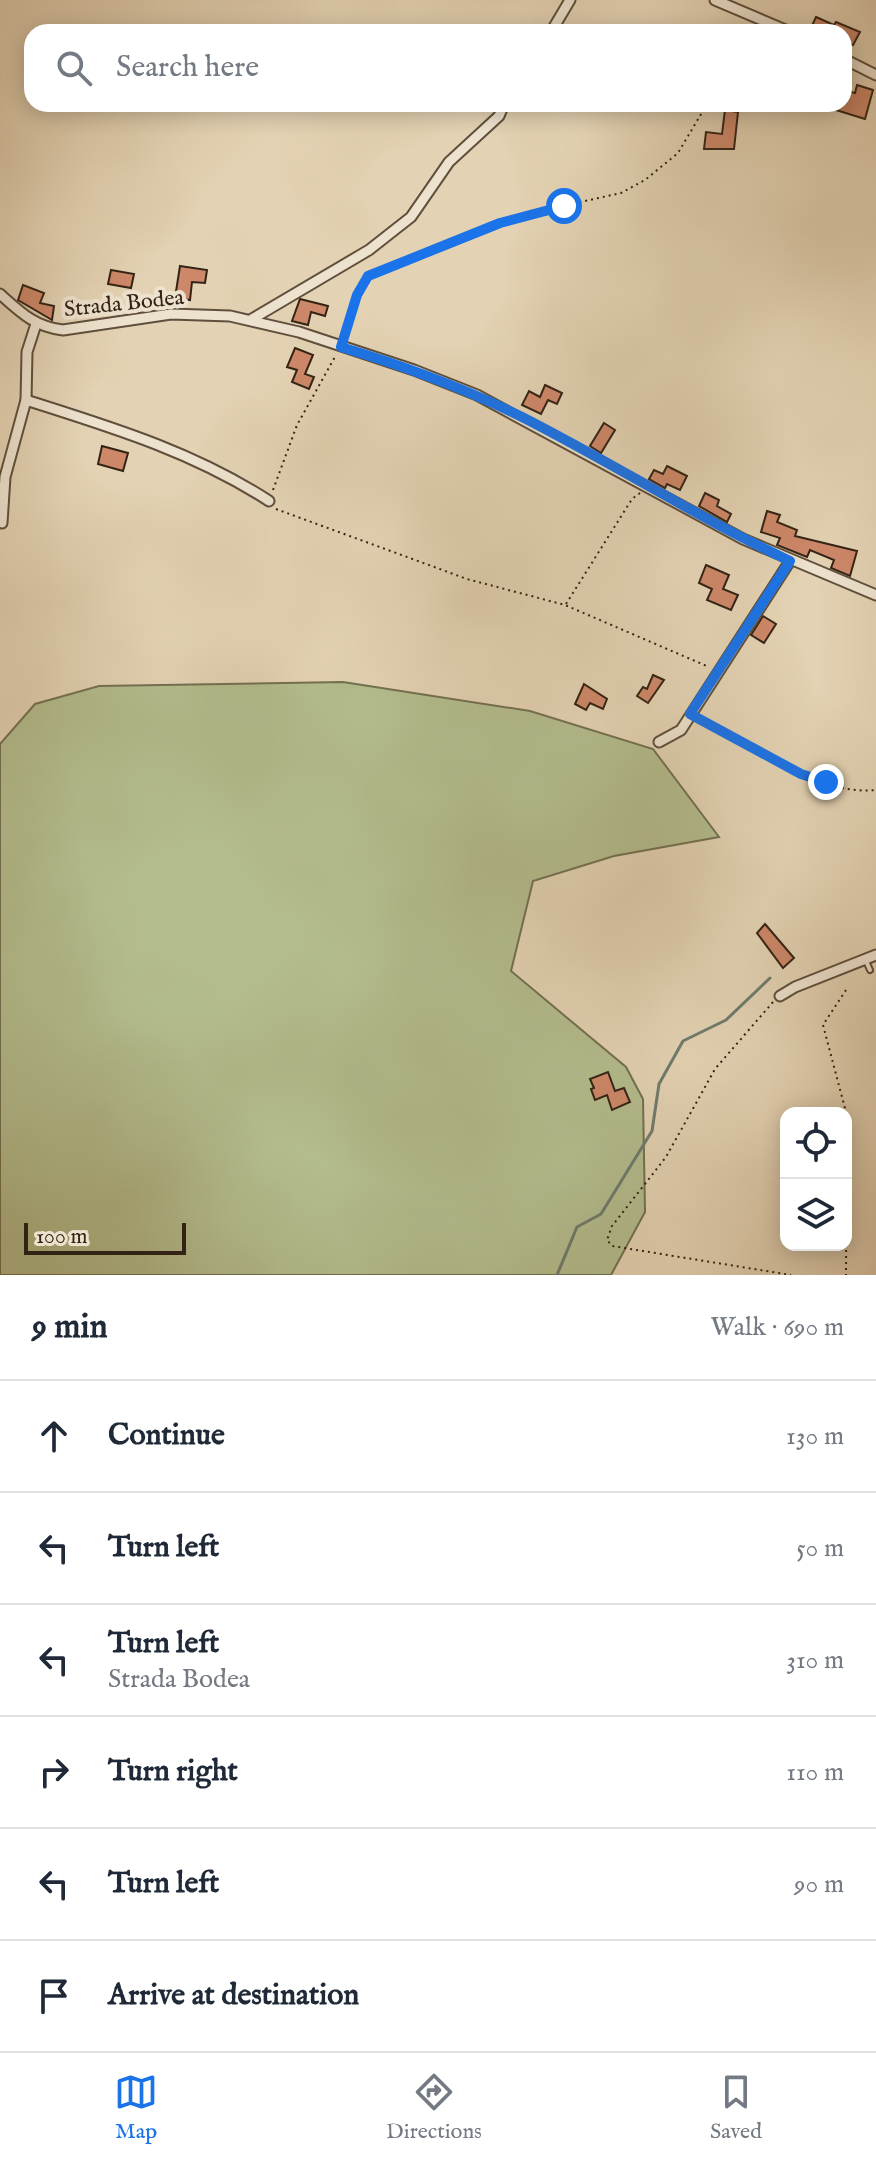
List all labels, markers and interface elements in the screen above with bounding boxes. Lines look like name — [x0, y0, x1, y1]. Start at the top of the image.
search box — [24, 24, 852, 112]
icon: search — [52, 46, 96, 90]
text: Search here — [116, 49, 259, 87]
route start — [546, 188, 582, 224]
street label: Strada Bodea — [63, 284, 186, 324]
route end — [808, 764, 844, 800]
map controls — [780, 1107, 852, 1251]
button: locate — [780, 1107, 852, 1179]
button: layers — [780, 1179, 852, 1251]
scale bar — [24, 1219, 186, 1255]
text: 100 m — [36, 1223, 88, 1251]
text: 9 min — [32, 1306, 108, 1349]
text: Walk · 690 m — [711, 1311, 844, 1344]
icon: ahead — [32, 1414, 76, 1458]
text: Continue — [108, 1417, 225, 1455]
text: 130 m — [786, 1420, 844, 1453]
icon: left — [32, 1526, 76, 1570]
text: Turn left — [108, 1529, 219, 1567]
text: 50 m — [796, 1532, 844, 1565]
text: Turn left — [108, 1625, 219, 1663]
icon: left — [32, 1638, 76, 1682]
text: 310 m — [786, 1644, 844, 1677]
text: Strada Bodea — [108, 1663, 250, 1696]
icon: right — [32, 1750, 76, 1794]
text: Turn right — [108, 1753, 238, 1791]
text: 110 m — [786, 1756, 844, 1789]
icon: left — [32, 1862, 76, 1906]
text: Turn left — [108, 1865, 219, 1903]
text: 90 m — [794, 1868, 844, 1901]
icon: arrive — [32, 1974, 76, 2018]
text: Arrive at destination — [108, 1977, 359, 2015]
tab: Map — [114, 2070, 158, 2146]
tab: Directions — [386, 2070, 482, 2146]
tab: Saved — [710, 2070, 762, 2146]

